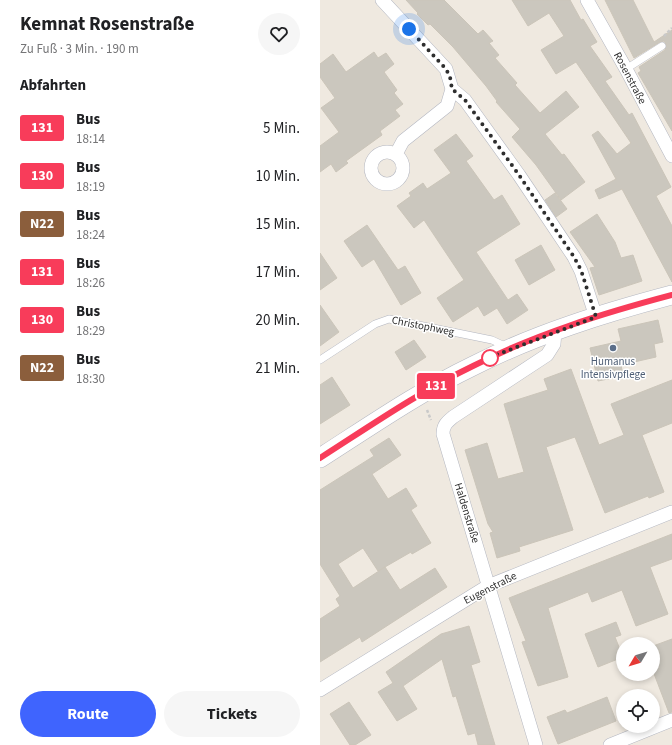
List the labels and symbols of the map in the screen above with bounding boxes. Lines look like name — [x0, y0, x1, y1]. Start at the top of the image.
your location — [399, 19, 419, 39]
street label: Rosenstraße — [610, 49, 650, 107]
street label: Christophweg — [390, 313, 456, 340]
marker: Humanus Intensivpflege — [608, 343, 618, 353]
unlabelled marker — [481, 349, 499, 367]
place label: Humanus Intensivpflege — [581, 354, 646, 382]
line badge: 131 — [413, 373, 459, 399]
street label: Haldenstraße — [451, 481, 483, 545]
street label: Eugenstraße — [461, 568, 520, 608]
north arrow — [616, 637, 660, 681]

